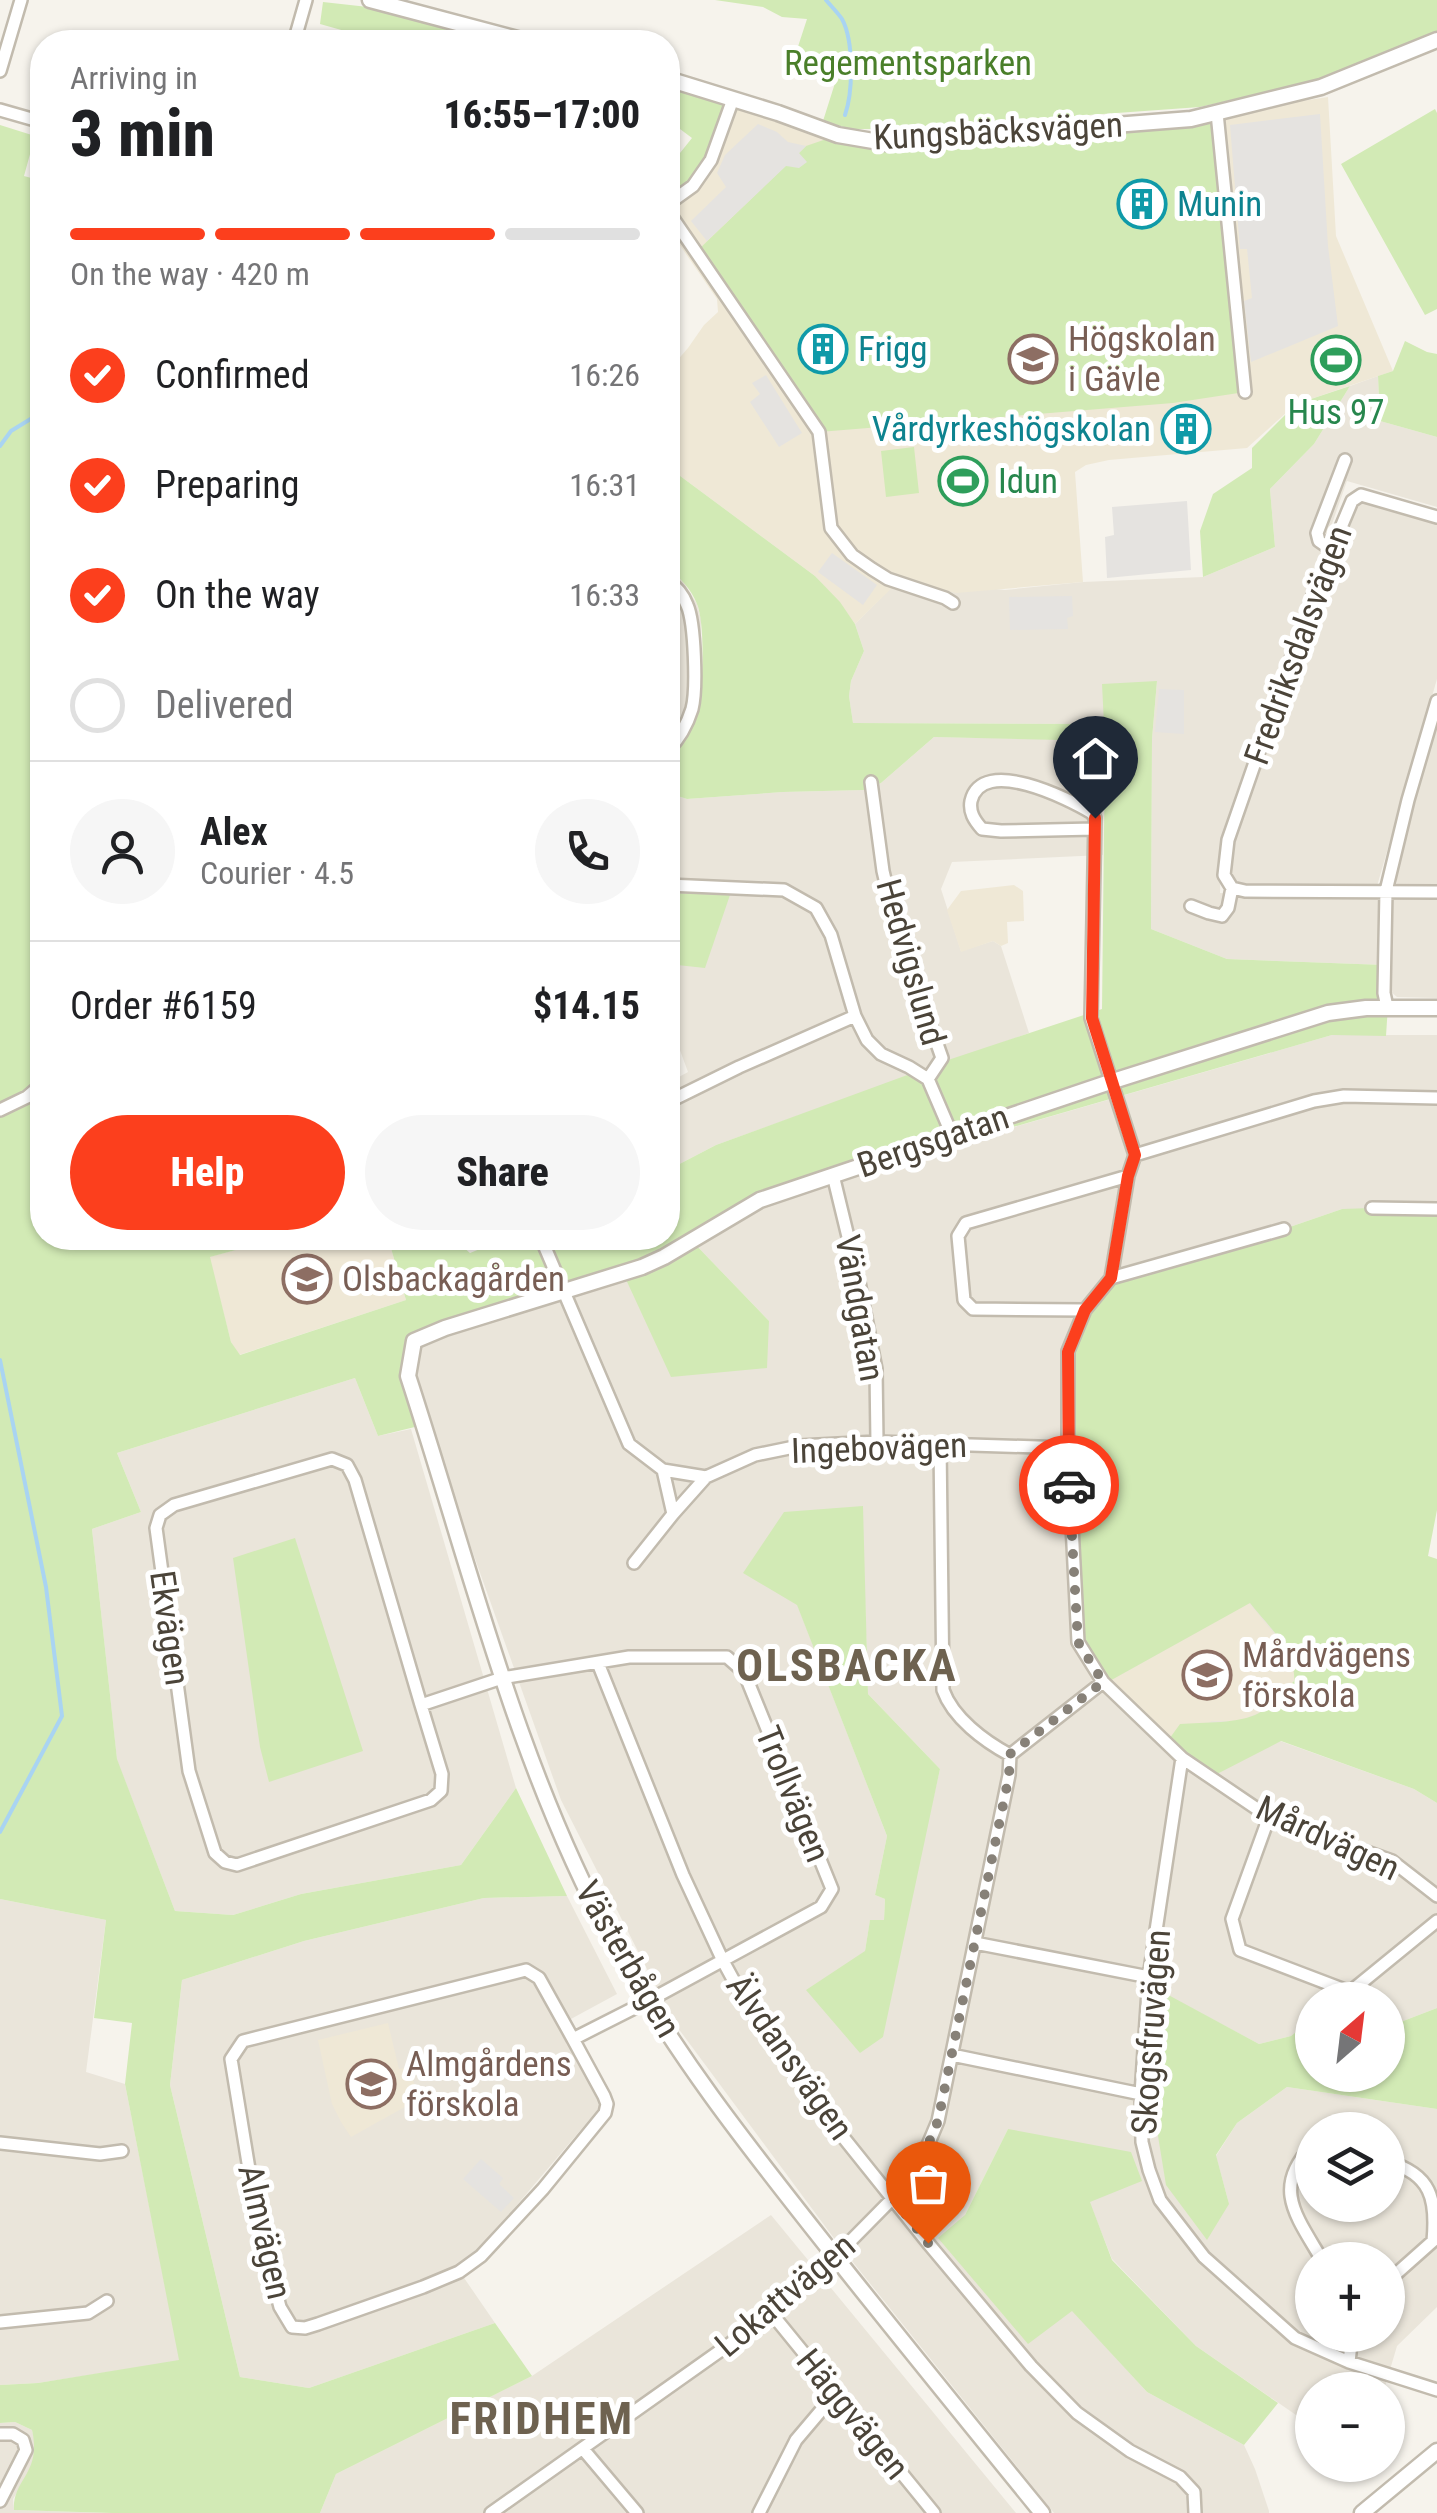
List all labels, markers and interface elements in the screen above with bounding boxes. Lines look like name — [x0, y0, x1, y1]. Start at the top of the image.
park label: Regementsparken — [784, 43, 1032, 84]
text: Arriving in — [70, 59, 198, 97]
text: 16:55–17:00 — [443, 93, 640, 137]
text: 3 min — [70, 96, 215, 172]
street label: Kungsbäcksvägen — [872, 104, 1124, 159]
building icon: Munin — [1116, 178, 1168, 230]
place label: Munin — [1177, 184, 1262, 225]
text: On the way · 420 m — [70, 255, 310, 293]
place label: Högskolan i Gävle — [1068, 319, 1216, 400]
building icon: Frigg — [797, 323, 849, 375]
place label: Frigg — [858, 329, 928, 370]
school or university icon: Högskolan i Gävle — [1007, 333, 1059, 385]
sports icon: Hus 97 — [1310, 334, 1362, 386]
icon: check — [70, 348, 125, 403]
text: Confirmed — [155, 353, 310, 397]
text: 16:26 — [569, 356, 640, 394]
place label: Hus 97 — [1287, 392, 1385, 433]
building icon: Vårdyrkeshögskolan — [1160, 403, 1212, 455]
place label: Vårdyrkeshögskolan — [872, 409, 1151, 450]
sports icon: Idun — [937, 455, 989, 507]
icon: check — [70, 458, 125, 513]
place label: Idun — [998, 461, 1058, 502]
text: Preparing — [155, 463, 300, 507]
text: 16:31 — [569, 466, 640, 504]
street label: Fredriksdalsvägen — [1236, 520, 1361, 770]
icon: check — [70, 568, 125, 623]
text: On the way — [155, 573, 320, 617]
text: 16:33 — [569, 576, 640, 614]
text: Delivered — [155, 683, 294, 727]
pin — [1053, 716, 1138, 819]
icon: home — [1068, 731, 1123, 786]
button: person — [70, 799, 175, 904]
button: phone — [535, 799, 640, 904]
text: Alex — [200, 810, 268, 854]
text: Courier · 4.5 — [200, 854, 354, 892]
street label: Hedvigslund — [867, 874, 954, 1050]
text: Order #6159 — [70, 984, 257, 1028]
text: $14.15 — [533, 984, 640, 1028]
street label: Bergsgatan — [852, 1097, 1014, 1186]
button: Help — [70, 1115, 345, 1230]
button: Share — [365, 1115, 640, 1230]
street label: Vändgatan — [826, 1232, 893, 1385]
school or university icon: Olsbackagården — [281, 1253, 333, 1305]
place label: Olsbackagården — [342, 1259, 565, 1300]
street label: Ingebovägen — [790, 1425, 968, 1472]
courier — [1019, 1435, 1119, 1535]
icon: car — [1042, 1458, 1097, 1513]
street label: Ekvägen — [141, 1568, 198, 1688]
place label: Mårdvägens förskola — [1242, 1635, 1411, 1716]
district label: OLSBACKA — [736, 1639, 958, 1692]
school or university icon: Mårdvägens förskola — [1181, 1649, 1233, 1701]
street label: Trollvägen — [747, 1720, 838, 1868]
street label: Mårdvägen — [1250, 1788, 1406, 1889]
street label: Västerbågen — [566, 1874, 689, 2045]
street label: Skogsfruvägen — [1124, 1928, 1179, 2136]
street label: Älvdansvägen — [718, 1967, 861, 2148]
north arrow — [1295, 1982, 1405, 2092]
map controls — [1295, 1982, 1405, 2482]
place label: Almgårdens förskola — [406, 2044, 572, 2125]
school or university icon: Almgårdens förskola — [345, 2058, 397, 2110]
button: layers — [1295, 2112, 1405, 2222]
pin — [886, 2141, 971, 2244]
icon: bag — [901, 2156, 956, 2211]
street label: Almvägen — [229, 2161, 300, 2303]
street label: Lokattvägen — [707, 2225, 863, 2366]
button: + — [1295, 2242, 1405, 2352]
street label: Häggvägen — [788, 2341, 917, 2487]
button: − — [1295, 2372, 1405, 2482]
district label: FRIDHEM — [449, 2392, 635, 2445]

